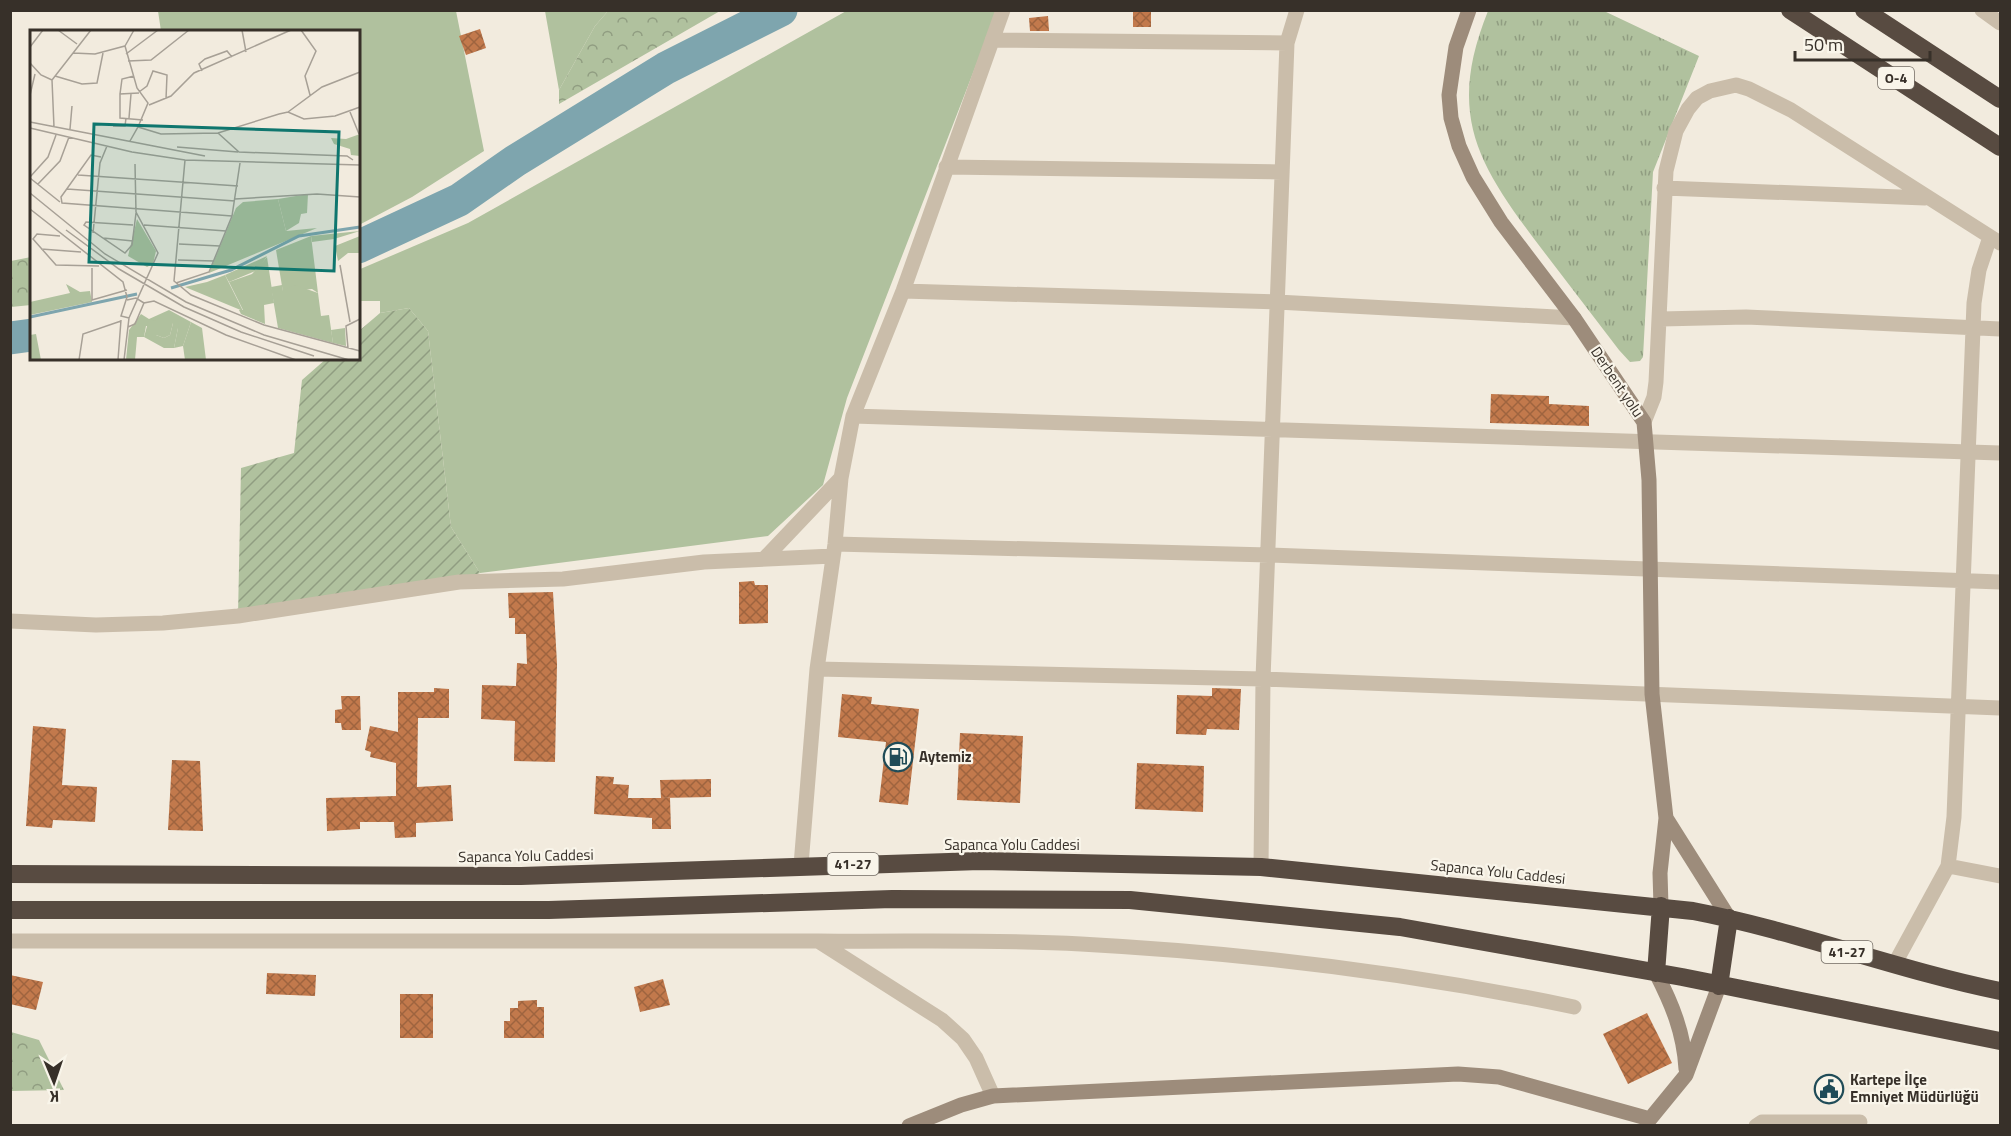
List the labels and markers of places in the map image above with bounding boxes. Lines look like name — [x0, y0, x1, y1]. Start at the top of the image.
fuel station icon: Aytemiz — [882, 741, 914, 773]
place label: Aytemiz — [919, 745, 972, 768]
place label: Kartepe İlçe Emniyet Müdürlüğü — [1850, 1068, 1979, 1108]
public building icon: Kartepe İlçe Emniyet Müdürlüğü — [1813, 1073, 1845, 1105]

